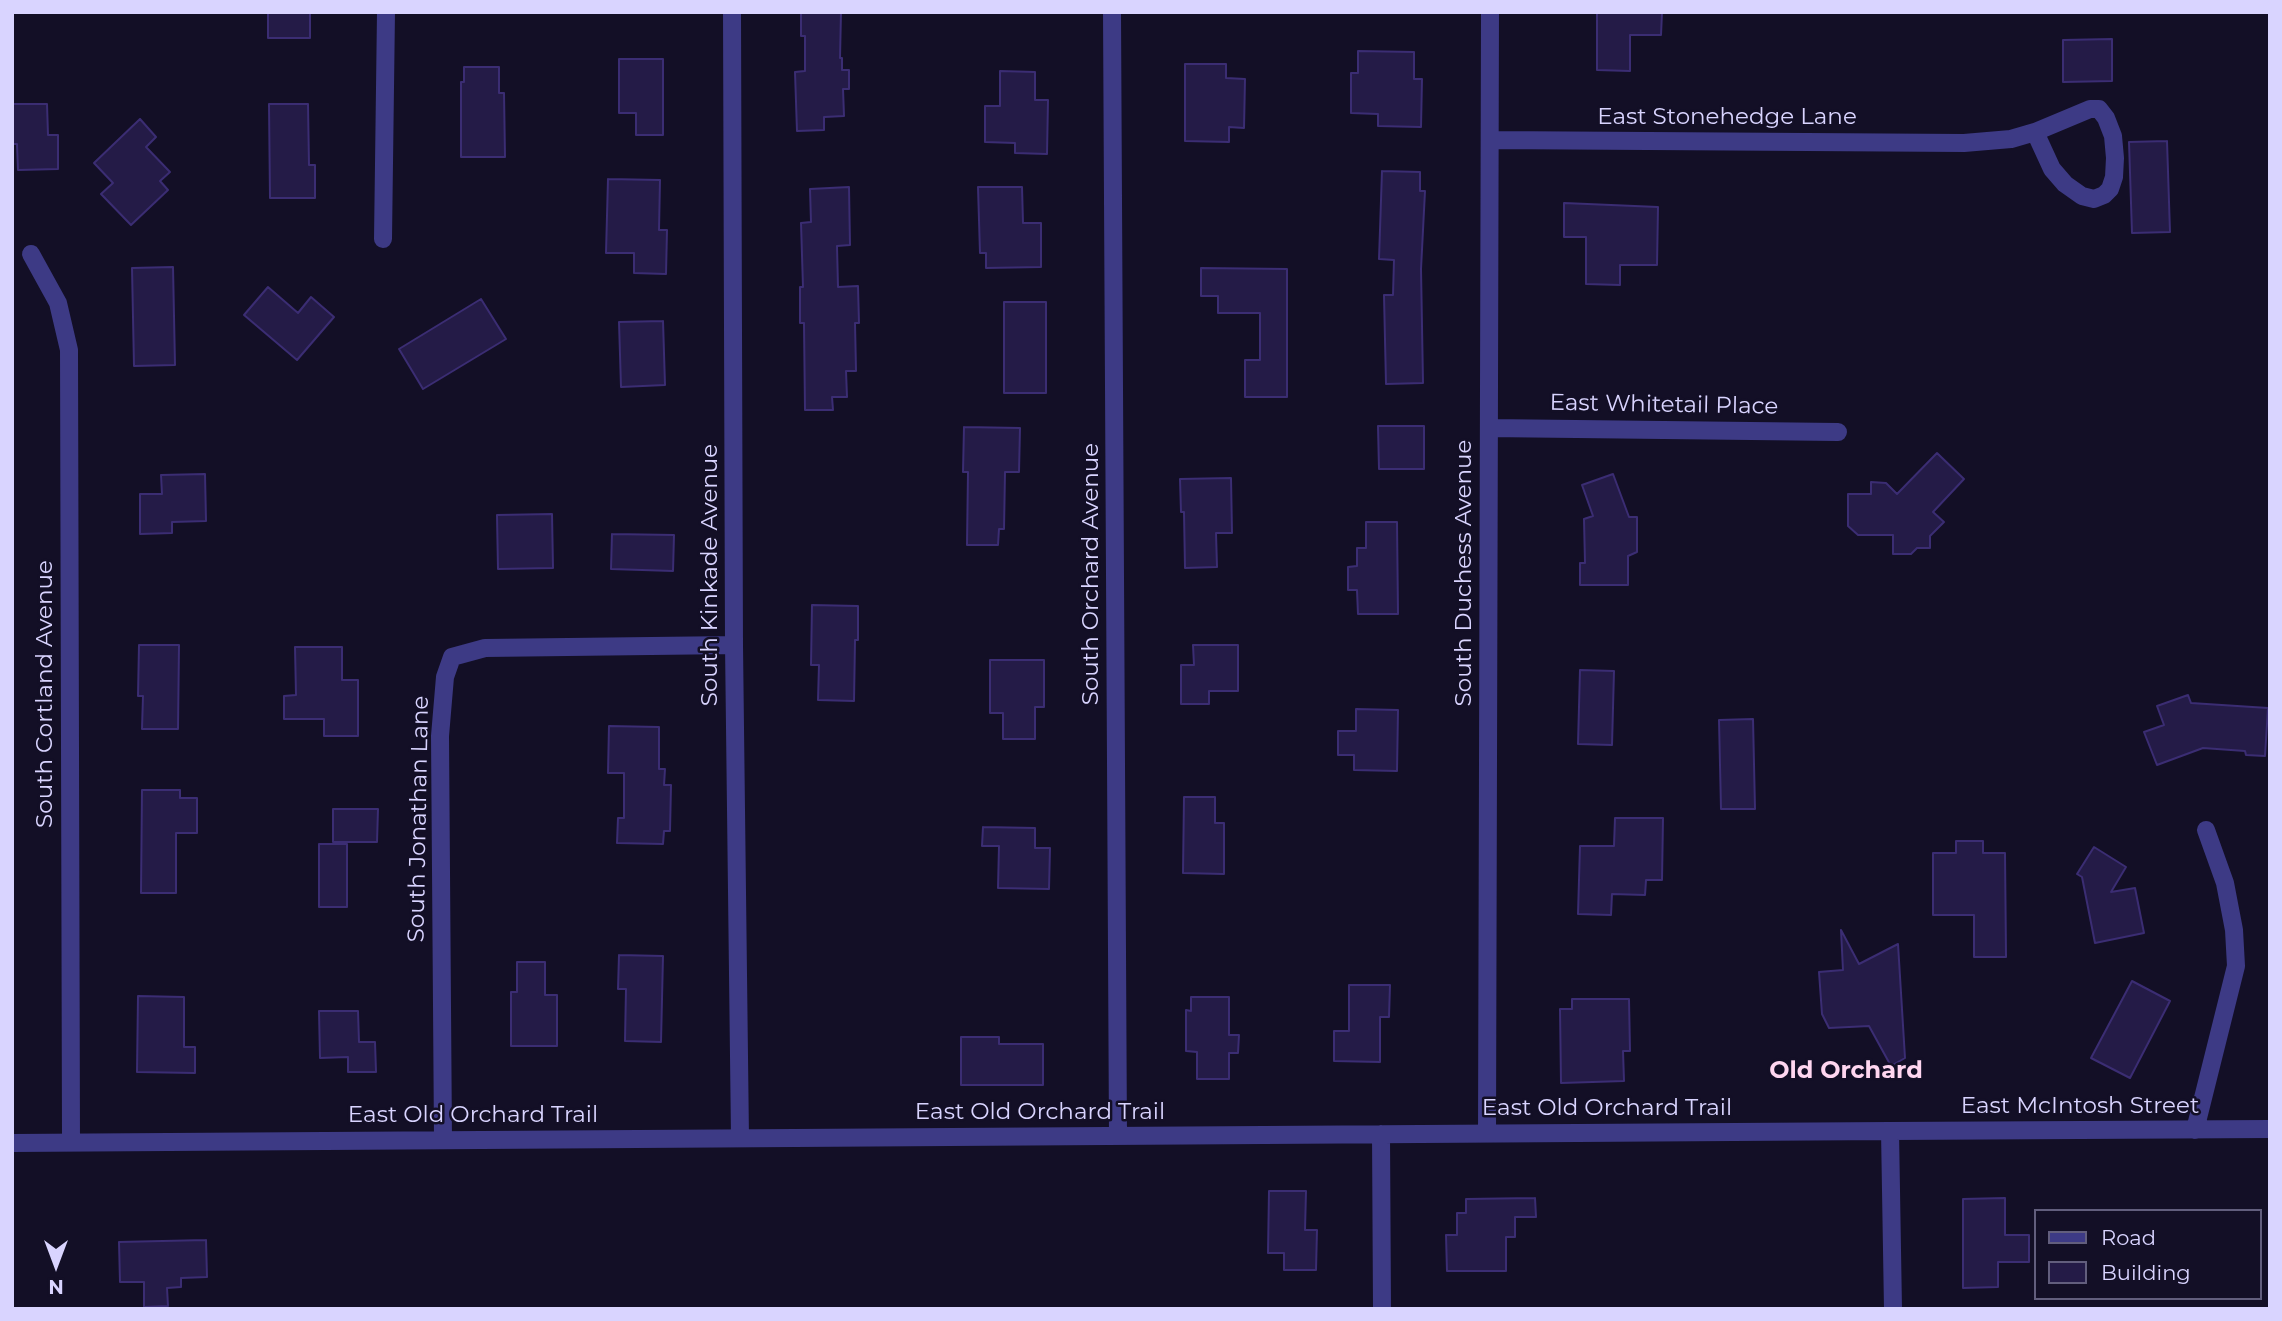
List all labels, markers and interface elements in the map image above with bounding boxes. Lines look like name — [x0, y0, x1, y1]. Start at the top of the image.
street label: East Stonehedge Lane — [1597, 103, 1857, 131]
street label: East Whitetail Place — [1549, 389, 1779, 421]
street label: South Duchess Avenue — [1450, 440, 1478, 706]
street label: South Orchard Avenue — [1077, 443, 1105, 705]
street label: South Kinkade Avenue — [696, 444, 724, 706]
street label: South Cortland Avenue — [31, 560, 59, 828]
street label: South Jonathan Lane — [403, 695, 435, 943]
district label: Old Orchard — [1769, 1057, 1923, 1085]
street label: East McIntosh Street — [1961, 1092, 2199, 1120]
street label: East Old Orchard Trail — [1482, 1094, 1732, 1122]
street label: East Old Orchard Trail — [915, 1098, 1165, 1126]
street label: East Old Orchard Trail — [348, 1101, 598, 1129]
legend — [2034, 1209, 2261, 1300]
text: Road — [2101, 1225, 2156, 1250]
north arrow — [21, 1230, 91, 1300]
text: Building — [2101, 1260, 2191, 1285]
text: N — [48, 1275, 64, 1298]

